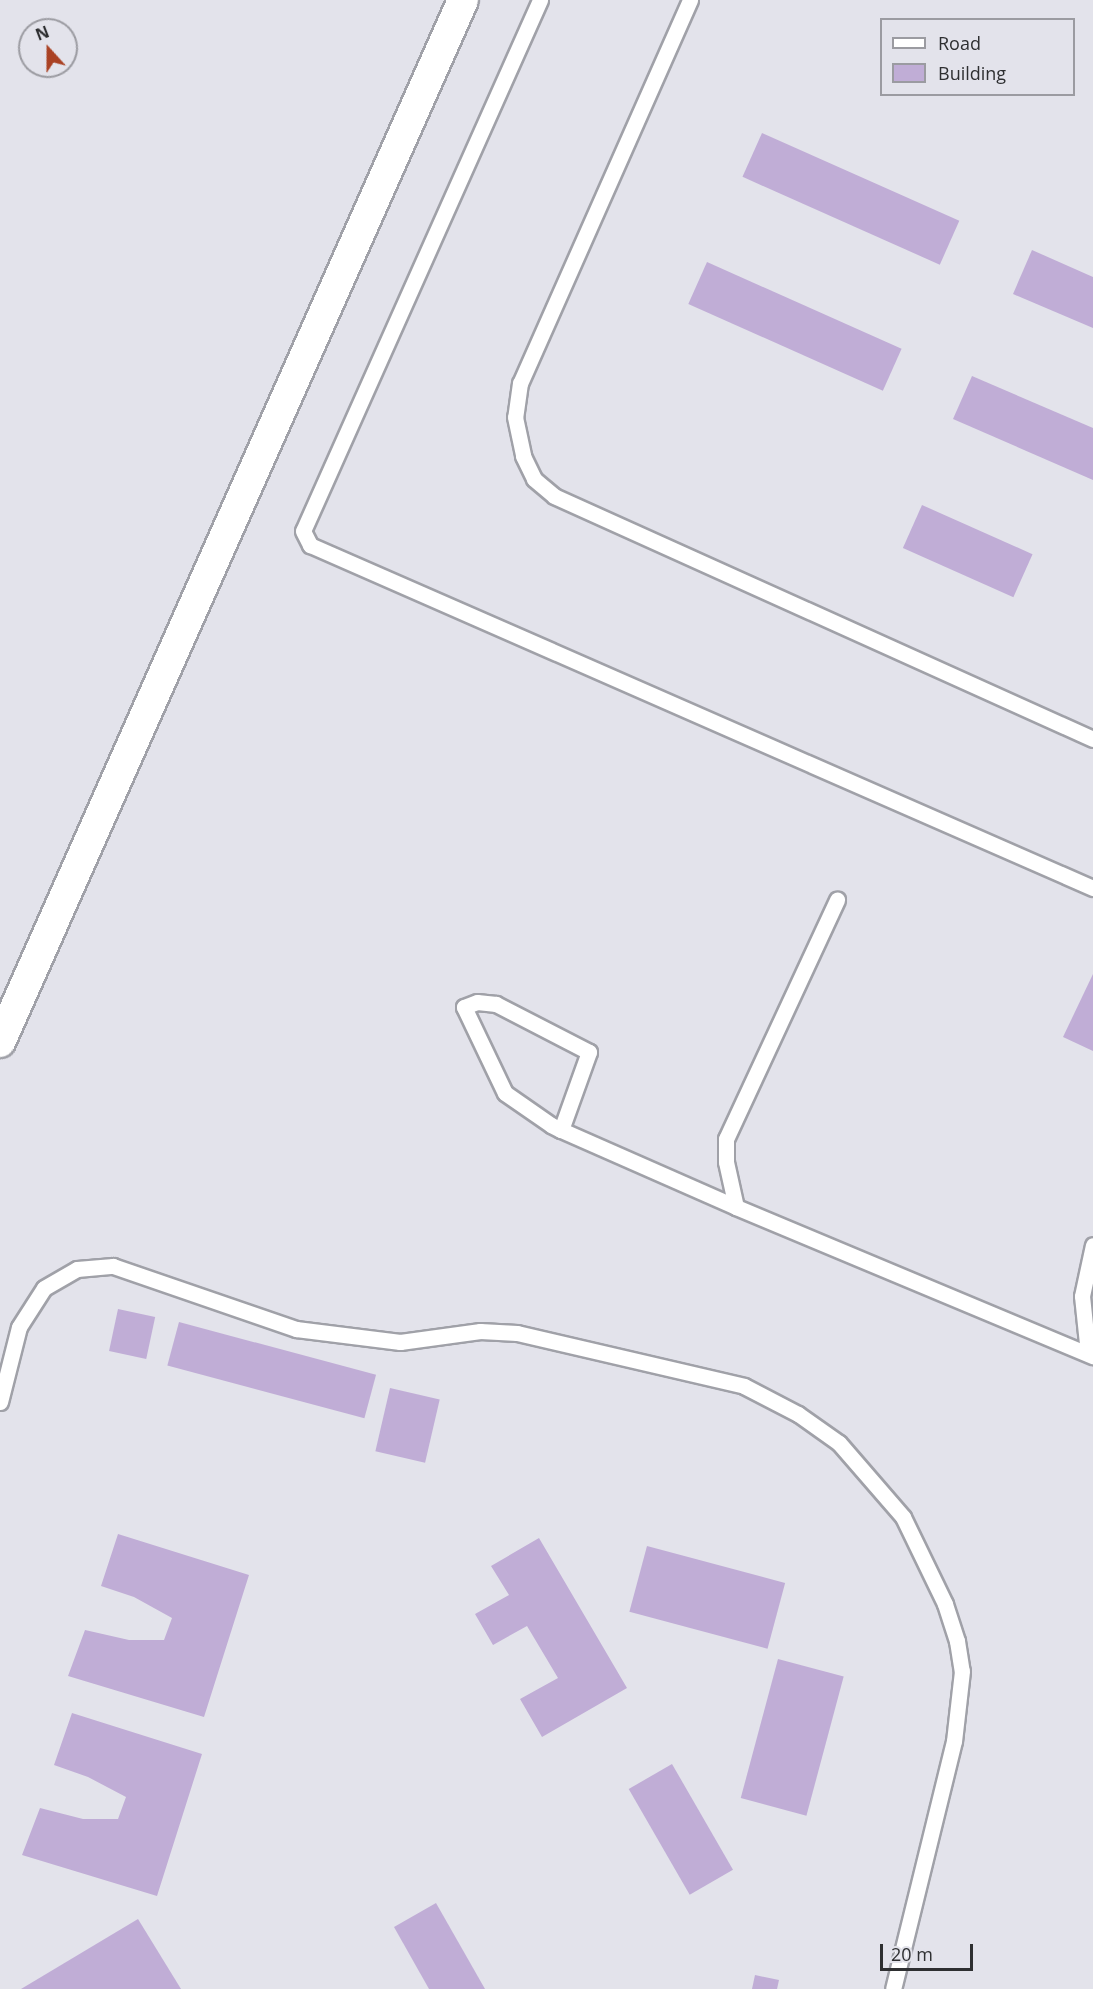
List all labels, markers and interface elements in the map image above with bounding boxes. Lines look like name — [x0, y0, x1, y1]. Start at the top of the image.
north arrow — [18, 18, 78, 78]
legend — [880, 18, 1075, 96]
text: N — [32, 20, 52, 46]
text: Road — [938, 31, 981, 55]
text: Building — [938, 61, 1006, 85]
scale bar — [883, 1932, 976, 1970]
text: 20 m — [891, 1942, 933, 1966]

